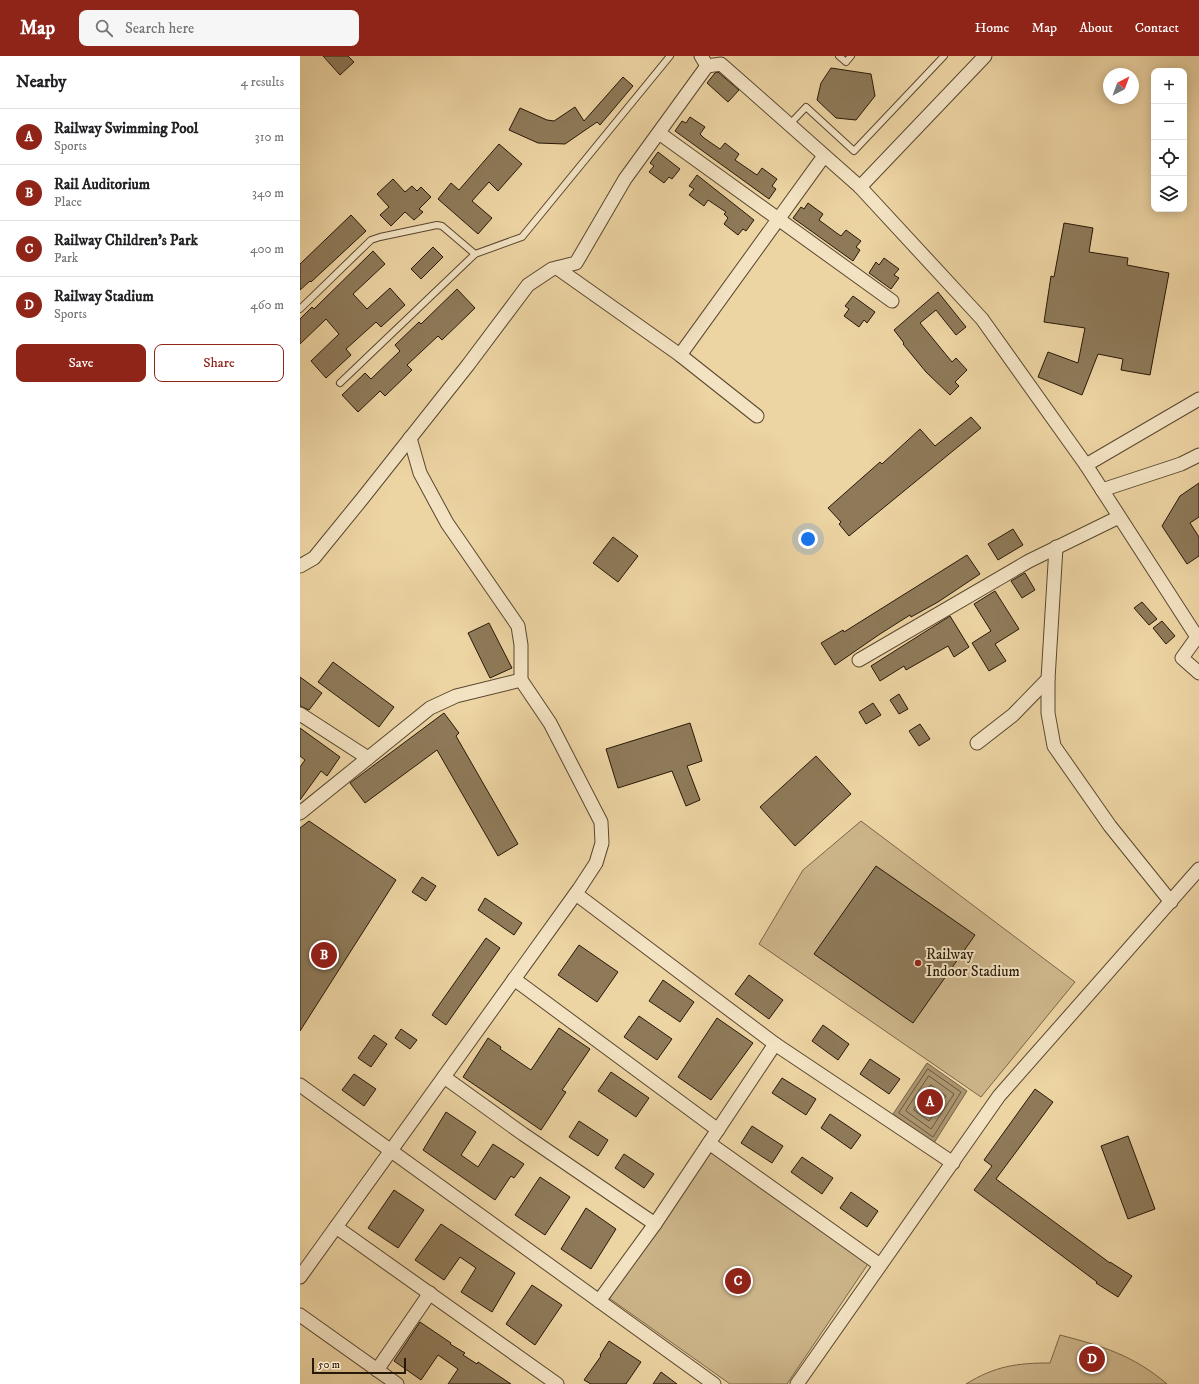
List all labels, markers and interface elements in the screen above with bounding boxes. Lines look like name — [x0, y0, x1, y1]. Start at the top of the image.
search box — [79, 10, 359, 46]
text: Map — [20, 17, 55, 40]
icon: search — [93, 17, 115, 39]
text: Search here — [125, 19, 194, 38]
text: Home — [975, 19, 1009, 37]
text: Map — [1031, 19, 1057, 37]
text: About — [1079, 19, 1113, 37]
text: Contact — [1135, 19, 1179, 37]
north arrow — [1103, 68, 1139, 104]
map controls — [1151, 68, 1187, 212]
button: + — [1151, 68, 1187, 104]
text: Nearby — [16, 71, 66, 93]
text: 4 results — [241, 74, 284, 90]
button: − — [1151, 104, 1187, 140]
text: Railway Swimming Pool — [54, 119, 198, 138]
text: A — [25, 129, 33, 145]
text: 310 m — [255, 129, 284, 145]
text: Sports — [54, 138, 87, 154]
button: locate — [1151, 140, 1187, 176]
text: Rail Auditorium — [54, 175, 150, 194]
button: layers — [1151, 176, 1187, 212]
text: B — [25, 185, 33, 201]
text: 340 m — [252, 185, 284, 201]
text: Place — [54, 194, 82, 210]
text: Railway Children's Park — [54, 231, 198, 250]
text: C — [25, 241, 33, 257]
text: 400 m — [250, 241, 284, 257]
text: Park — [54, 250, 78, 266]
text: Railway Stadium — [54, 287, 154, 306]
text: D — [24, 297, 34, 313]
text: 460 m — [250, 297, 284, 313]
text: Sports — [54, 306, 87, 322]
button: Save — [16, 344, 146, 382]
button: Share — [154, 344, 284, 382]
your location — [798, 529, 818, 549]
pin: B — [311, 940, 337, 970]
place label: Railway Indoor Stadium — [926, 945, 1020, 981]
marker: Railway Indoor Stadium — [913, 958, 923, 968]
pin: A — [917, 1087, 943, 1117]
pin: C — [725, 1266, 751, 1296]
pin: D — [1079, 1344, 1105, 1374]
scale bar — [312, 1356, 406, 1375]
text: 50 m — [318, 1358, 340, 1372]

